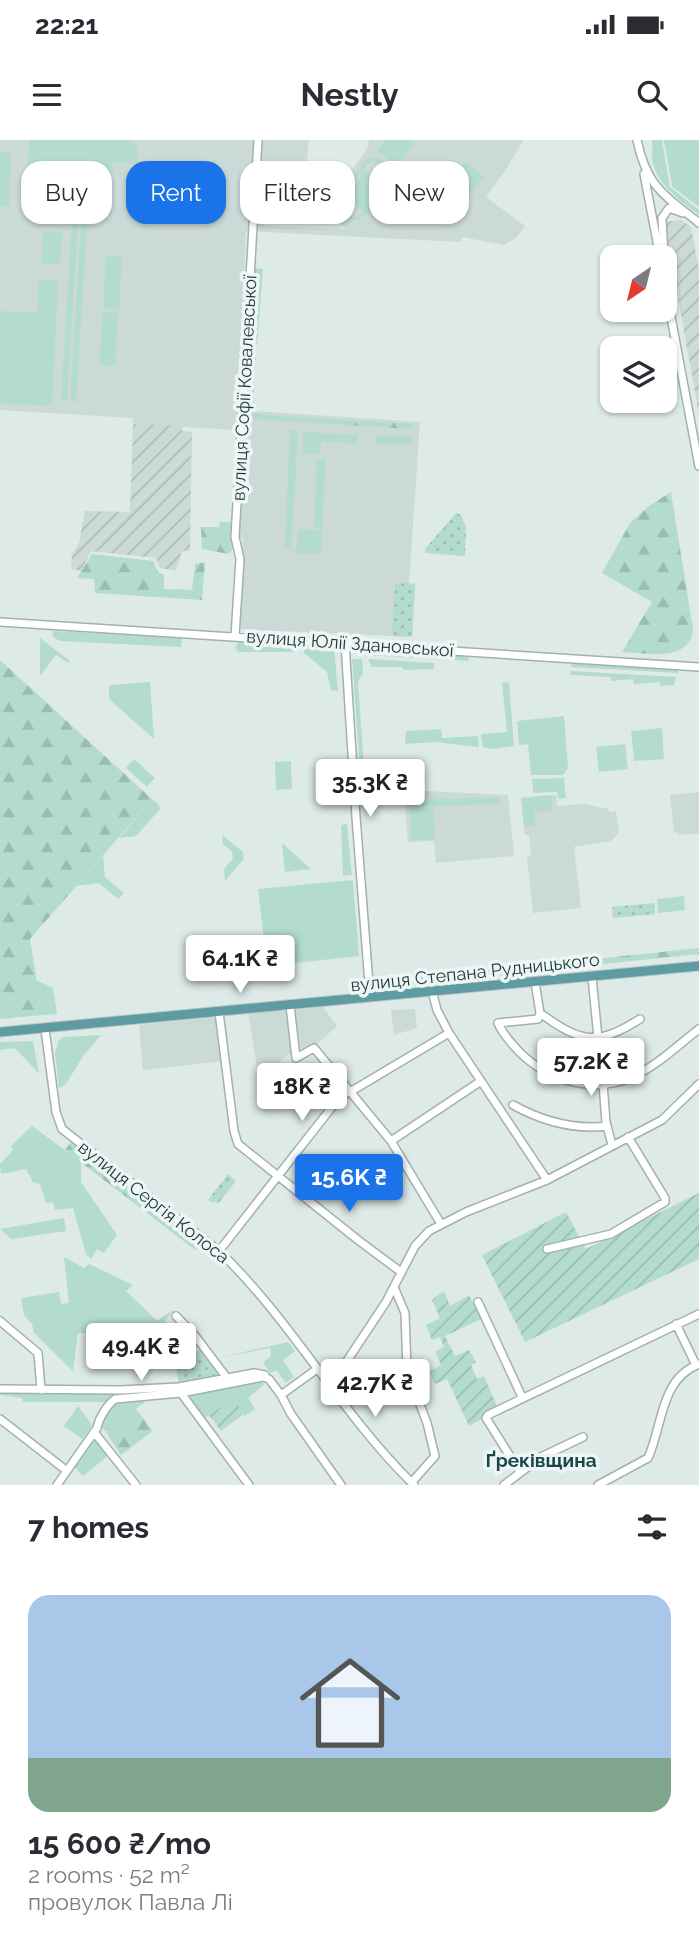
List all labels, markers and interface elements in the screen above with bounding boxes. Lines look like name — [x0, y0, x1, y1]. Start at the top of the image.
text: 22:21 — [35, 10, 98, 40]
icon: menu — [28, 76, 66, 114]
text: Nestly — [300, 76, 399, 113]
icon: search — [633, 76, 671, 114]
chip: Buy — [21, 161, 112, 224]
chip: Rent — [126, 161, 226, 224]
chip: Filters — [240, 161, 355, 224]
chip: New — [369, 161, 469, 224]
north arrow — [600, 245, 677, 322]
map controls — [600, 245, 677, 413]
street label: вулиця Софії Ковалевської — [228, 274, 260, 502]
button: layers — [600, 336, 677, 413]
street label: вулиця Юлії Здановської — [246, 625, 454, 661]
pin: 35.3K ₴ — [305, 760, 435, 819]
text: 35.3K ₴ — [332, 768, 408, 795]
pin: 64.1K ₴ — [175, 936, 305, 995]
text: 64.1K ₴ — [202, 944, 278, 971]
street label: вулиця Степана Рудницького — [349, 948, 601, 996]
pin: 57.2K ₴ — [526, 1038, 656, 1098]
text: 57.2K ₴ — [553, 1047, 629, 1074]
pin: 18K ₴ — [253, 1063, 351, 1123]
text: 18K ₴ — [273, 1072, 331, 1099]
street label: вулиця Сергія Колоса — [74, 1136, 234, 1268]
pin: 15.6K ₴ — [284, 1154, 414, 1214]
text: 15.6K ₴ — [311, 1163, 387, 1190]
pin: 49.4K ₴ — [76, 1324, 206, 1383]
text: 49.4K ₴ — [102, 1332, 180, 1359]
pin: 42.7K ₴ — [310, 1360, 440, 1419]
text: 42.7K ₴ — [337, 1368, 413, 1395]
district label: Ґреківщина — [485, 1449, 597, 1471]
icon: filters — [633, 1508, 671, 1546]
text: 7 homes — [28, 1510, 149, 1545]
icon: home — [287, 1640, 413, 1766]
text: 15 600 ₴/mo — [28, 1826, 211, 1861]
text: 2 rooms · 52 m² — [28, 1861, 190, 1888]
text: провулок Павла Лі — [28, 1888, 233, 1915]

